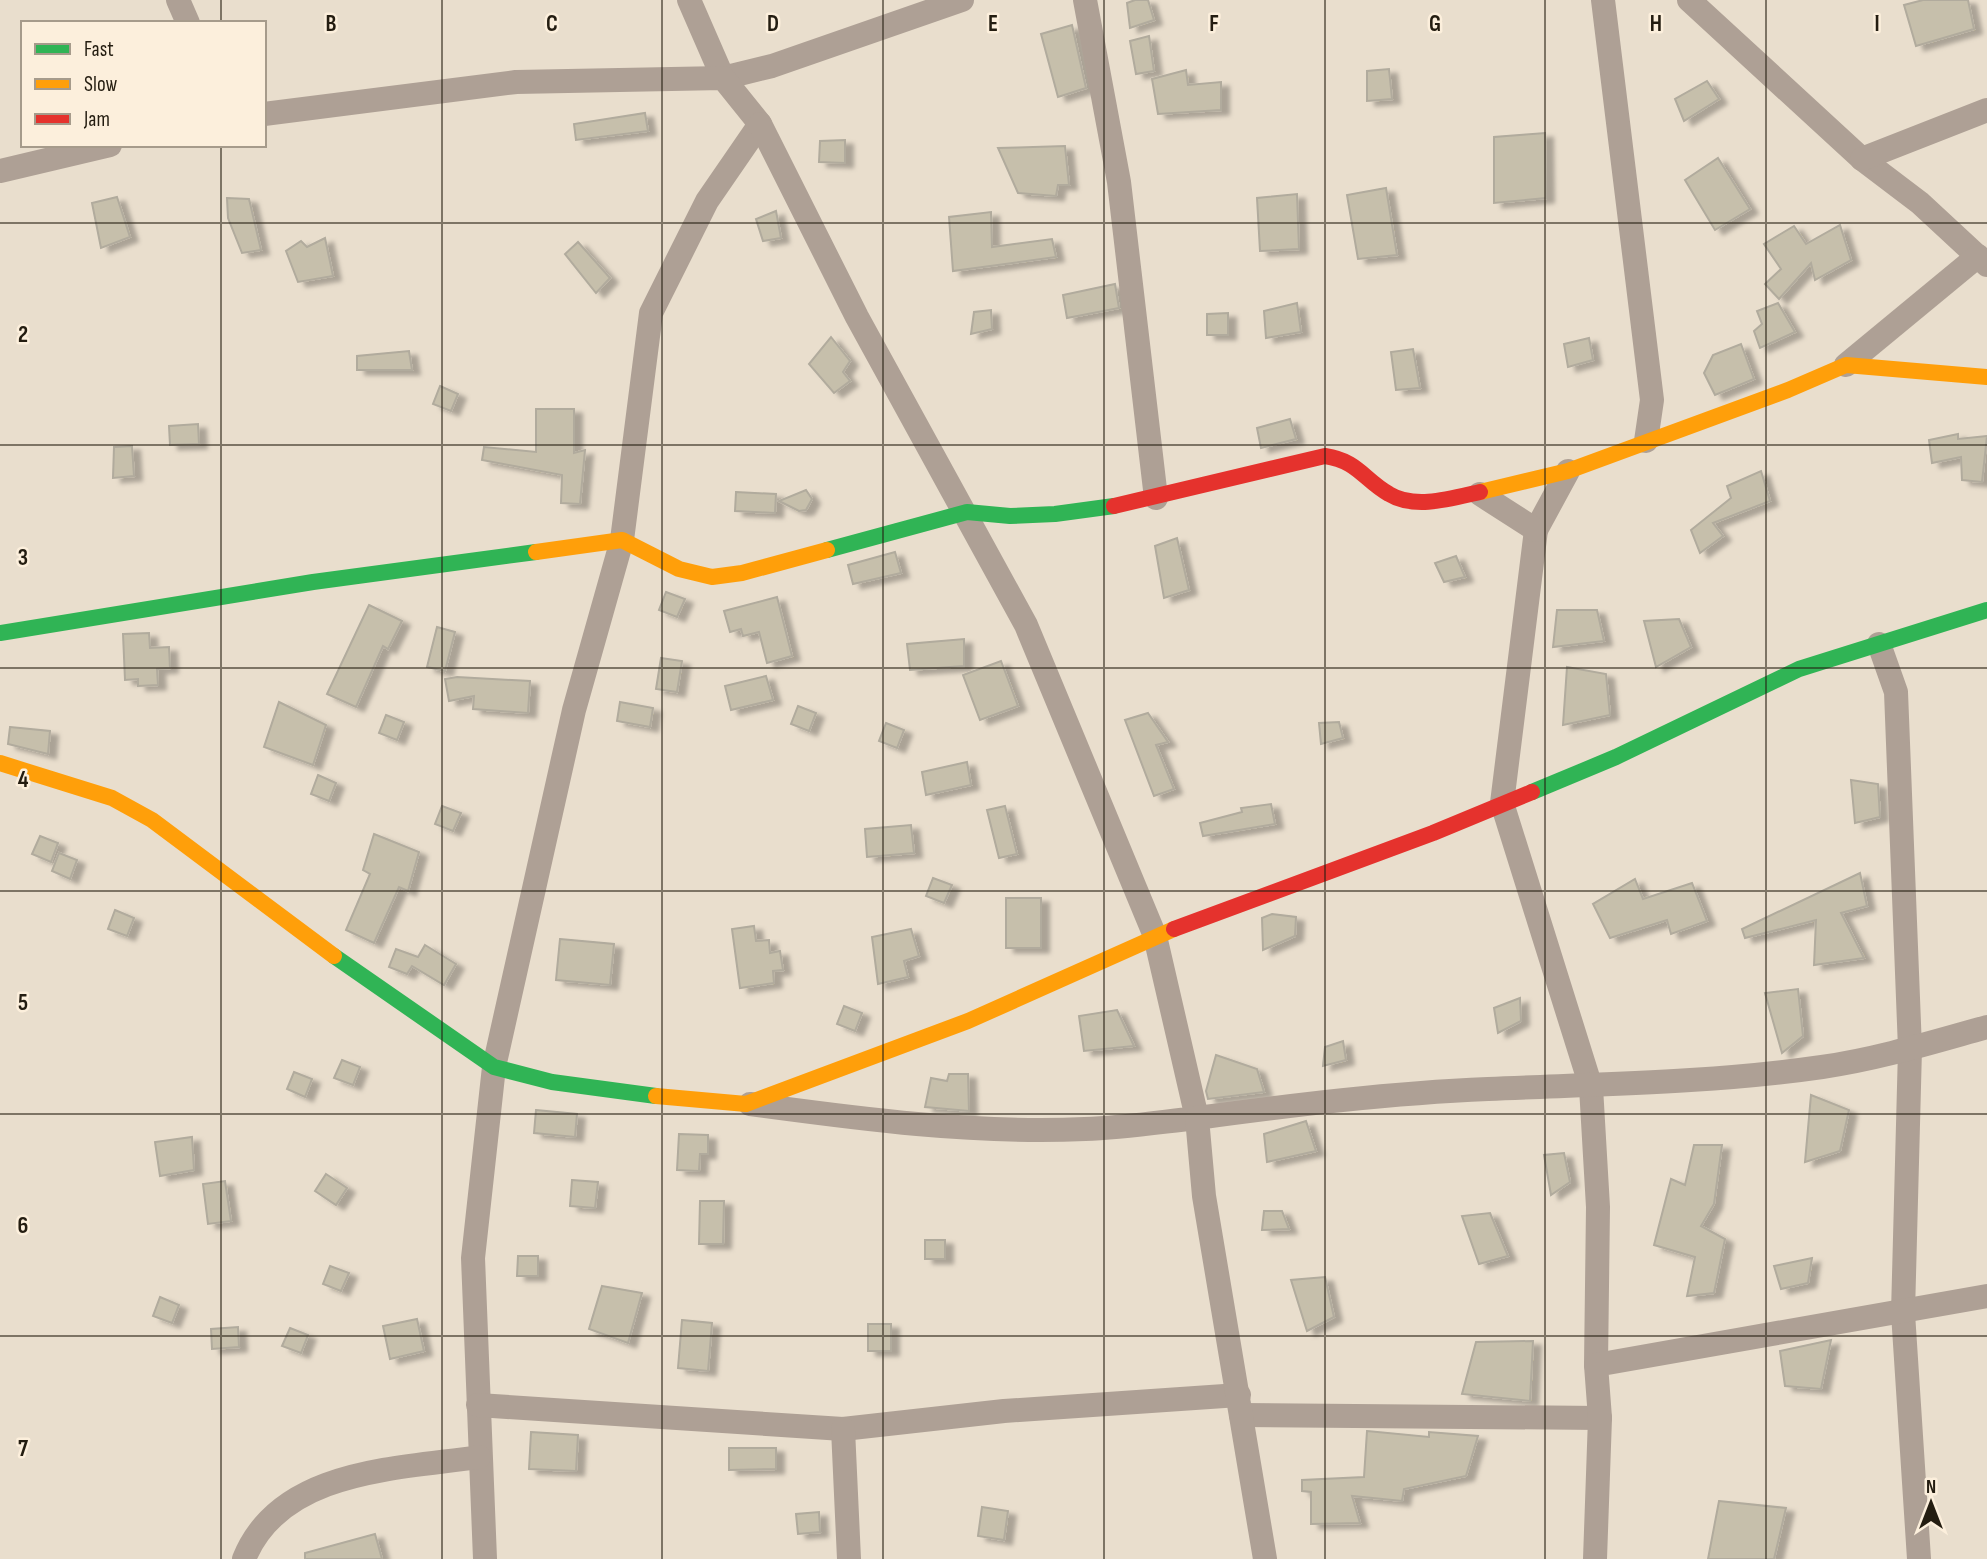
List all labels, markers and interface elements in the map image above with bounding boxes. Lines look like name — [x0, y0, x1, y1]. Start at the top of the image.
text: B — [326, 10, 337, 38]
text: C — [546, 10, 558, 38]
text: D — [767, 10, 779, 38]
text: E — [988, 10, 998, 38]
text: F — [1209, 10, 1219, 38]
text: G — [1429, 10, 1441, 38]
text: H — [1650, 10, 1662, 38]
text: I — [1874, 10, 1880, 38]
legend — [21, 21, 266, 147]
text: Fast — [84, 37, 114, 62]
text: Slow — [84, 72, 118, 97]
text: Jam — [83, 107, 110, 132]
text: 2 — [18, 321, 28, 349]
text: 3 — [18, 544, 28, 572]
text: 4 — [18, 766, 29, 794]
text: 5 — [18, 989, 28, 1017]
text: 6 — [18, 1212, 28, 1240]
text: 7 — [18, 1435, 28, 1463]
north arrow — [1896, 1468, 1966, 1538]
text: N — [1926, 1476, 1936, 1499]

